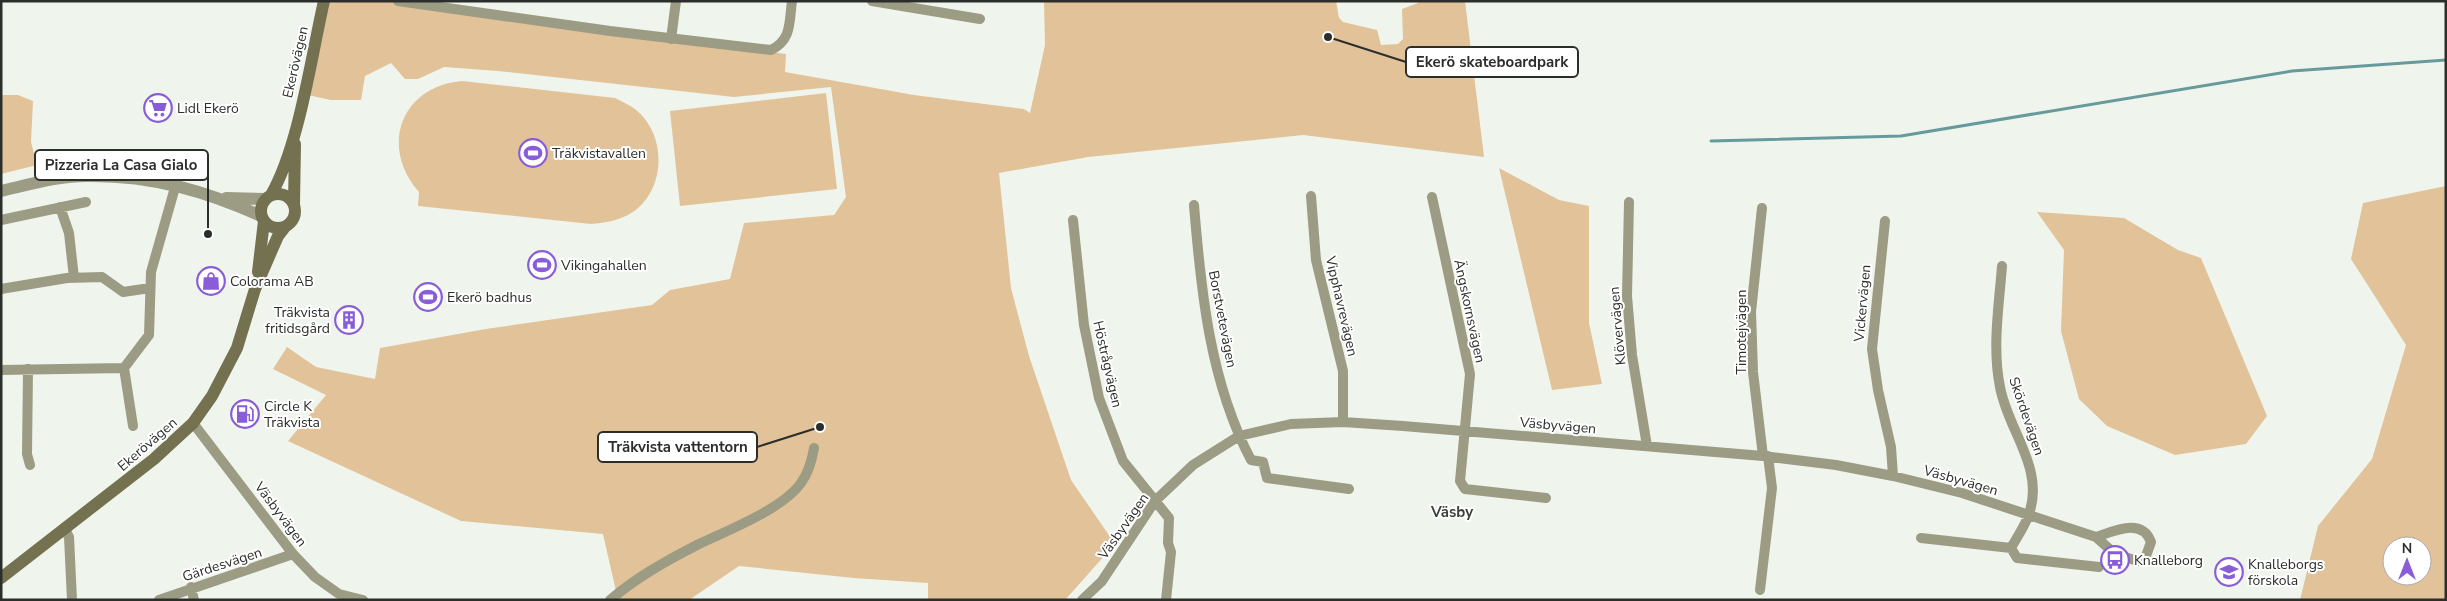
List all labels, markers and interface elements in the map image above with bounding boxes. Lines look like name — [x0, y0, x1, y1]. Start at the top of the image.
street label: Ekerövägen — [278, 24, 313, 100]
callout: Ekerö skateboardpark — [1406, 47, 1578, 77]
text: Ekerö skateboardpark — [1416, 52, 1569, 72]
supermarket icon: Lidl Ekerö — [143, 93, 173, 123]
place label: Lidl Ekerö — [177, 99, 239, 118]
sports icon: Träkvistavallen — [518, 138, 548, 168]
place label: Träkvistavallen — [552, 144, 646, 163]
callout: Pizzeria La Casa Gialo — [35, 150, 208, 180]
text: Pizzeria La Casa Gialo — [45, 155, 198, 175]
sports icon: Vikingahallen — [527, 250, 557, 280]
street label: Vipphavrevägen — [1321, 253, 1362, 358]
place label: Vikingahallen — [560, 256, 647, 275]
street label: Ängskornsvägen — [1449, 258, 1490, 365]
street label: Vickervägen — [1850, 264, 1875, 343]
shop icon: Colorama AB — [196, 266, 226, 296]
street label: Borstvetevägen — [1204, 269, 1241, 369]
place label: Colorama AB — [230, 272, 314, 291]
sports icon: Ekerö badhus — [413, 282, 443, 312]
street label: Klövervägen — [1605, 286, 1630, 366]
place label: Ekerö badhus — [447, 288, 532, 307]
street label: Timotejvägen — [1732, 289, 1751, 375]
place label: Träkvista fritidsgård — [265, 303, 330, 338]
building icon: Träkvista fritidsgård — [334, 305, 364, 335]
street label: Höstrågvägen — [1088, 319, 1127, 409]
street label: Skördevägen — [2004, 374, 2049, 458]
place label: Circle K Träkvista — [264, 397, 320, 432]
fuel station icon: Circle K Träkvista — [230, 399, 260, 429]
street label: Ekerövägen — [113, 413, 181, 476]
street label: Väsbyvägen — [1518, 413, 1597, 438]
callout: Träkvista vattentorn — [598, 432, 757, 462]
text: Träkvista vattentorn — [608, 437, 748, 457]
street label: Väsbyvägen — [1920, 461, 2000, 500]
street label: Väsbyvägen — [249, 477, 311, 551]
street label: Väsbyvägen — [1093, 489, 1153, 564]
district label: Väsby — [1430, 502, 1473, 522]
north arrow — [2382, 536, 2432, 586]
text: N — [2402, 539, 2412, 558]
street label: Gärdesvägen — [180, 543, 264, 586]
bus stop icon: Knalleborg — [2100, 545, 2130, 575]
place label: Knalleborg — [2134, 551, 2203, 570]
place label: Knalleborgs förskola — [2248, 555, 2324, 590]
school or university icon: Knalleborgs förskola — [2214, 557, 2244, 587]

